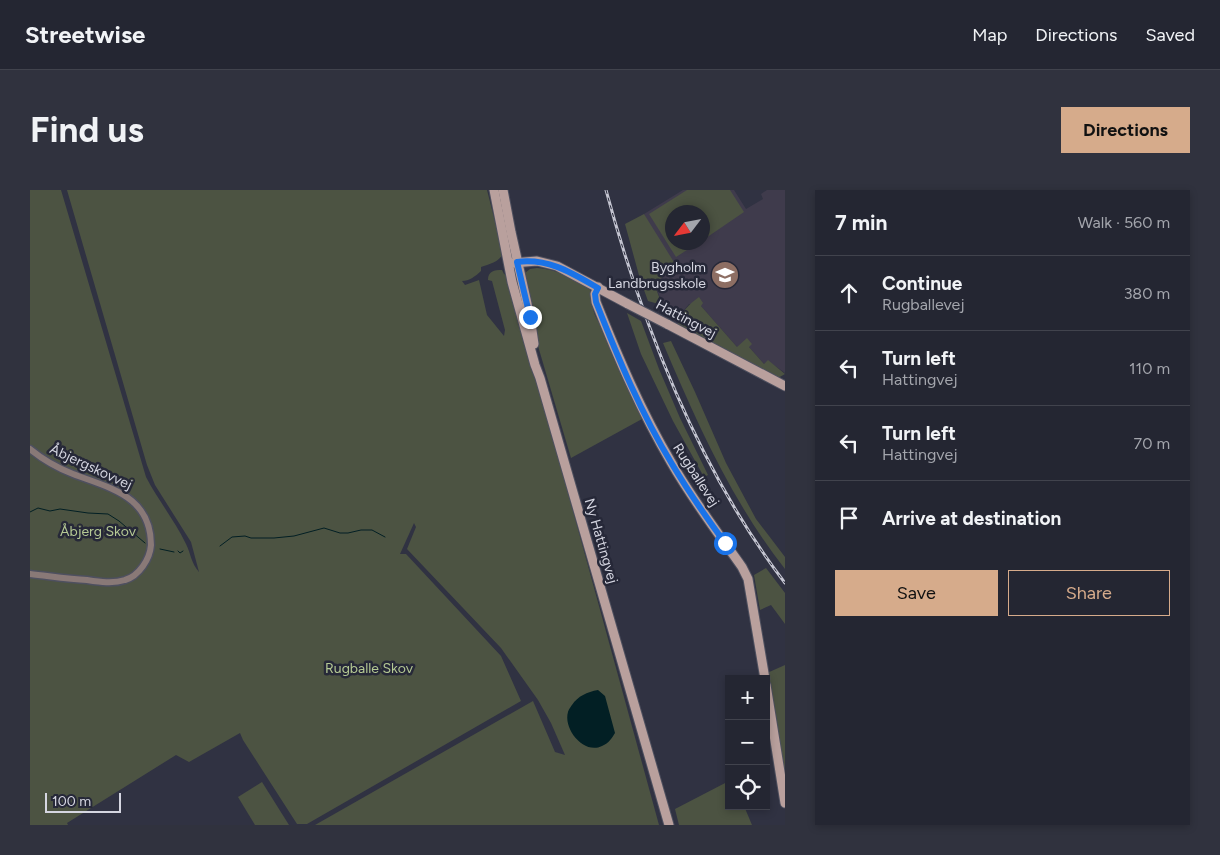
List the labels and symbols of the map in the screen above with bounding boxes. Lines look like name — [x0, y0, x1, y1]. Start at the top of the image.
north arrow — [665, 205, 710, 250]
place label: Bygholm Landbrugsskole — [608, 259, 706, 292]
school or university icon: Bygholm Landbrugsskole — [710, 260, 740, 290]
street label: Hattingvej — [653, 296, 719, 342]
route end — [519, 306, 542, 329]
street label: Åbjergskovvej — [47, 440, 135, 494]
street label: Rugballevej — [669, 440, 723, 510]
street label: Ny Hattingvej — [581, 497, 621, 585]
park label: Åbjerg Skov — [60, 523, 137, 540]
route start — [714, 532, 737, 555]
park label: Rugballe Skov — [325, 660, 414, 677]
scale bar — [45, 790, 121, 813]

